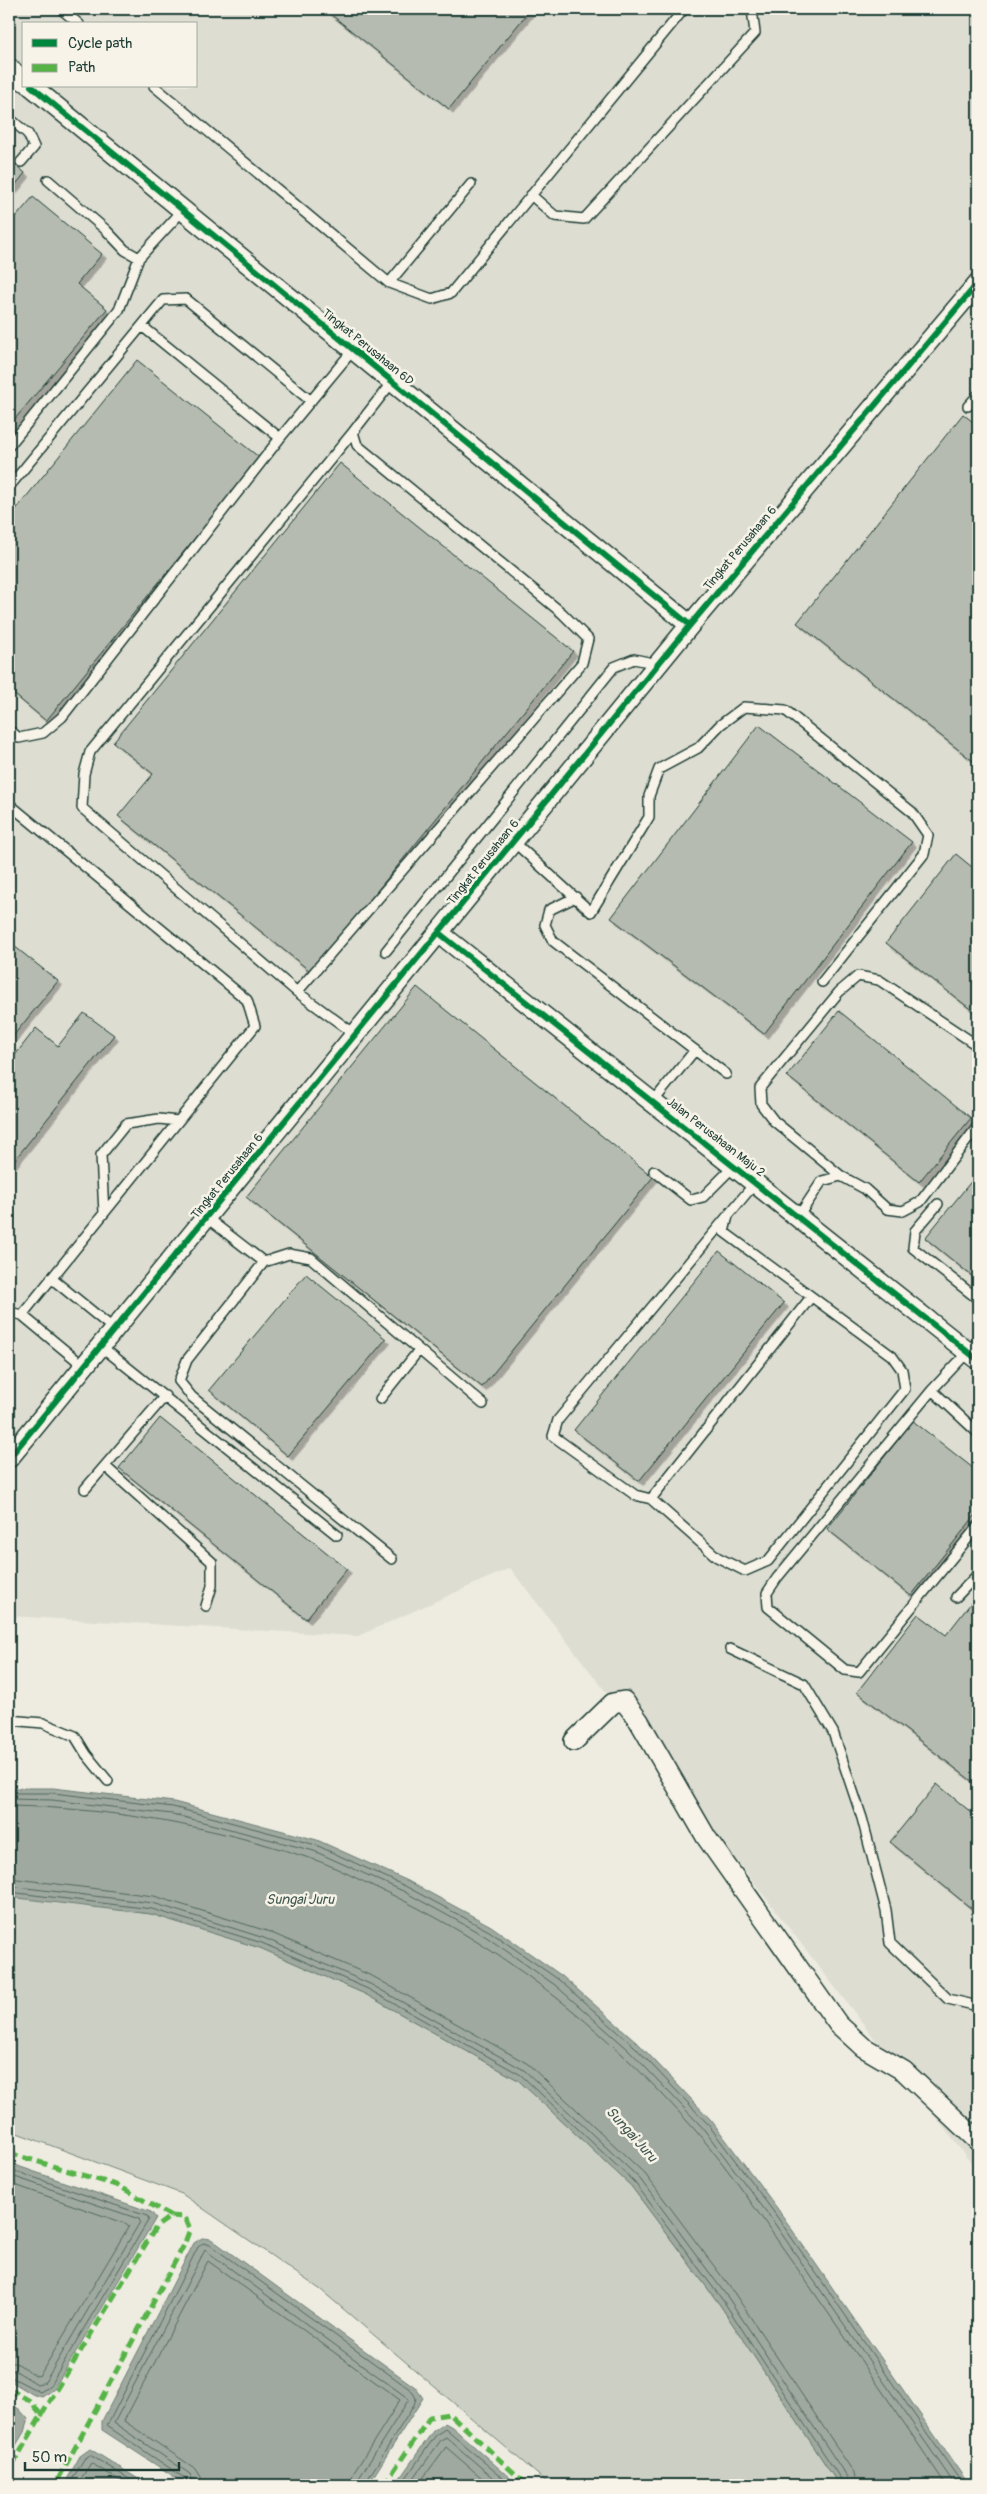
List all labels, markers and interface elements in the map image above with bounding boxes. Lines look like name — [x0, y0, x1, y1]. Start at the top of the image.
legend — [22, 22, 198, 88]
text: Cycle path — [68, 34, 132, 53]
text: Path — [68, 58, 95, 77]
street label: Tingkat Perusahaan 6D — [319, 306, 417, 389]
street label: Tingkat Perusahaan 6 — [701, 503, 780, 594]
street label: Tingkat Perusahaan 6 — [444, 816, 523, 908]
street label: Jalan Perusahaan Maju 2 — [664, 1094, 768, 1181]
street label: Tingkat Perusahaan 6 — [188, 1130, 267, 1222]
water label: Sungai Juru — [266, 1891, 335, 1908]
water label: Sungai Juru — [603, 2103, 661, 2166]
scale bar — [25, 2439, 179, 2471]
text: 50 m — [32, 2448, 67, 2467]

